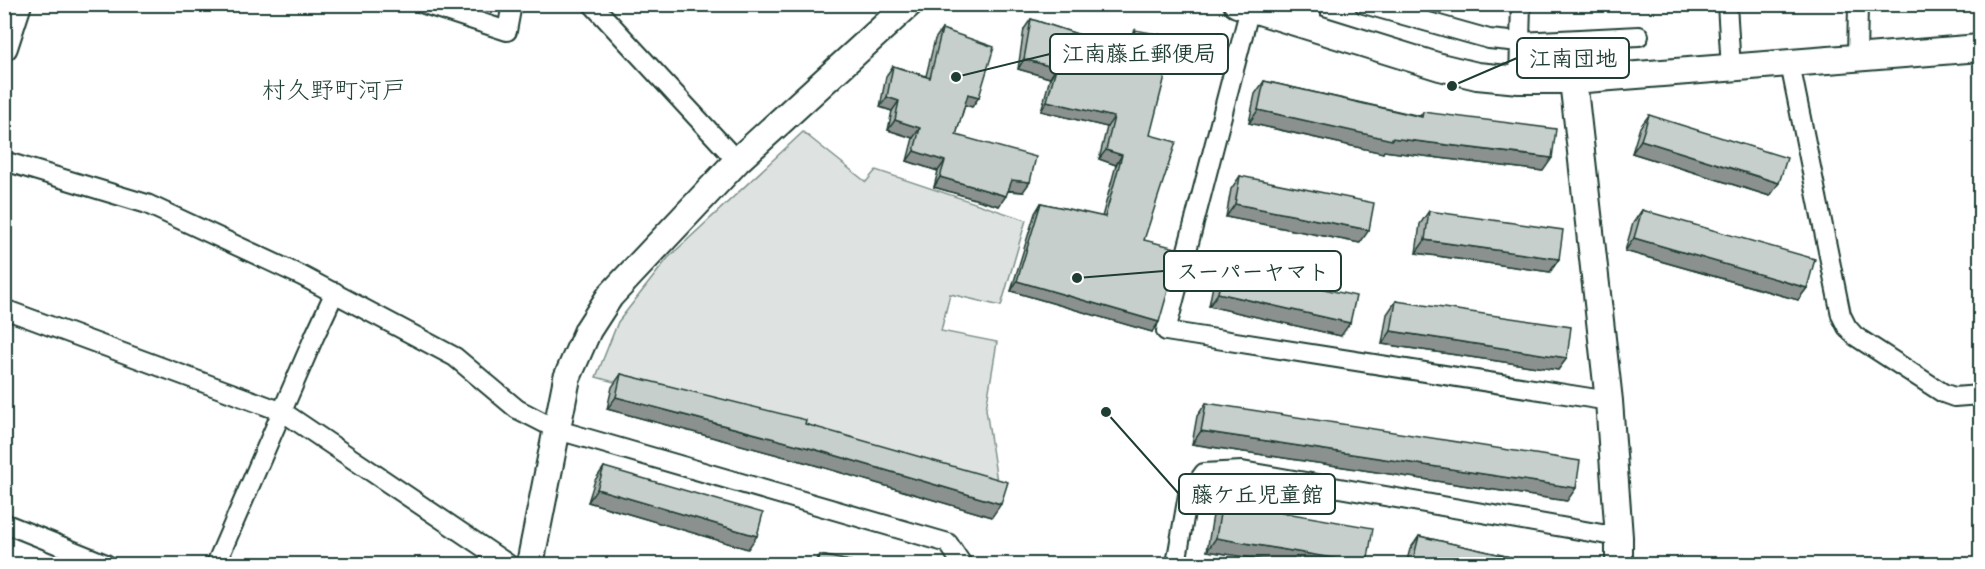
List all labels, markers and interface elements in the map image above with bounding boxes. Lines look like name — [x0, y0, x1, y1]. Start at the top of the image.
callout: 江南藤丘郵便局 — [1050, 34, 1228, 74]
callout: 江南団地 — [1517, 38, 1629, 78]
text: 江南藤丘郵便局 — [1062, 39, 1216, 67]
text: 江南団地 — [1529, 44, 1617, 72]
district label: 村久野町河戸 — [262, 74, 406, 104]
callout: スーパーヤマト — [1164, 251, 1341, 291]
text: スーパーヤマト — [1176, 257, 1330, 285]
callout: 藤ケ丘児童館 — [1179, 474, 1335, 514]
text: 藤ケ丘児童館 — [1191, 480, 1323, 508]

